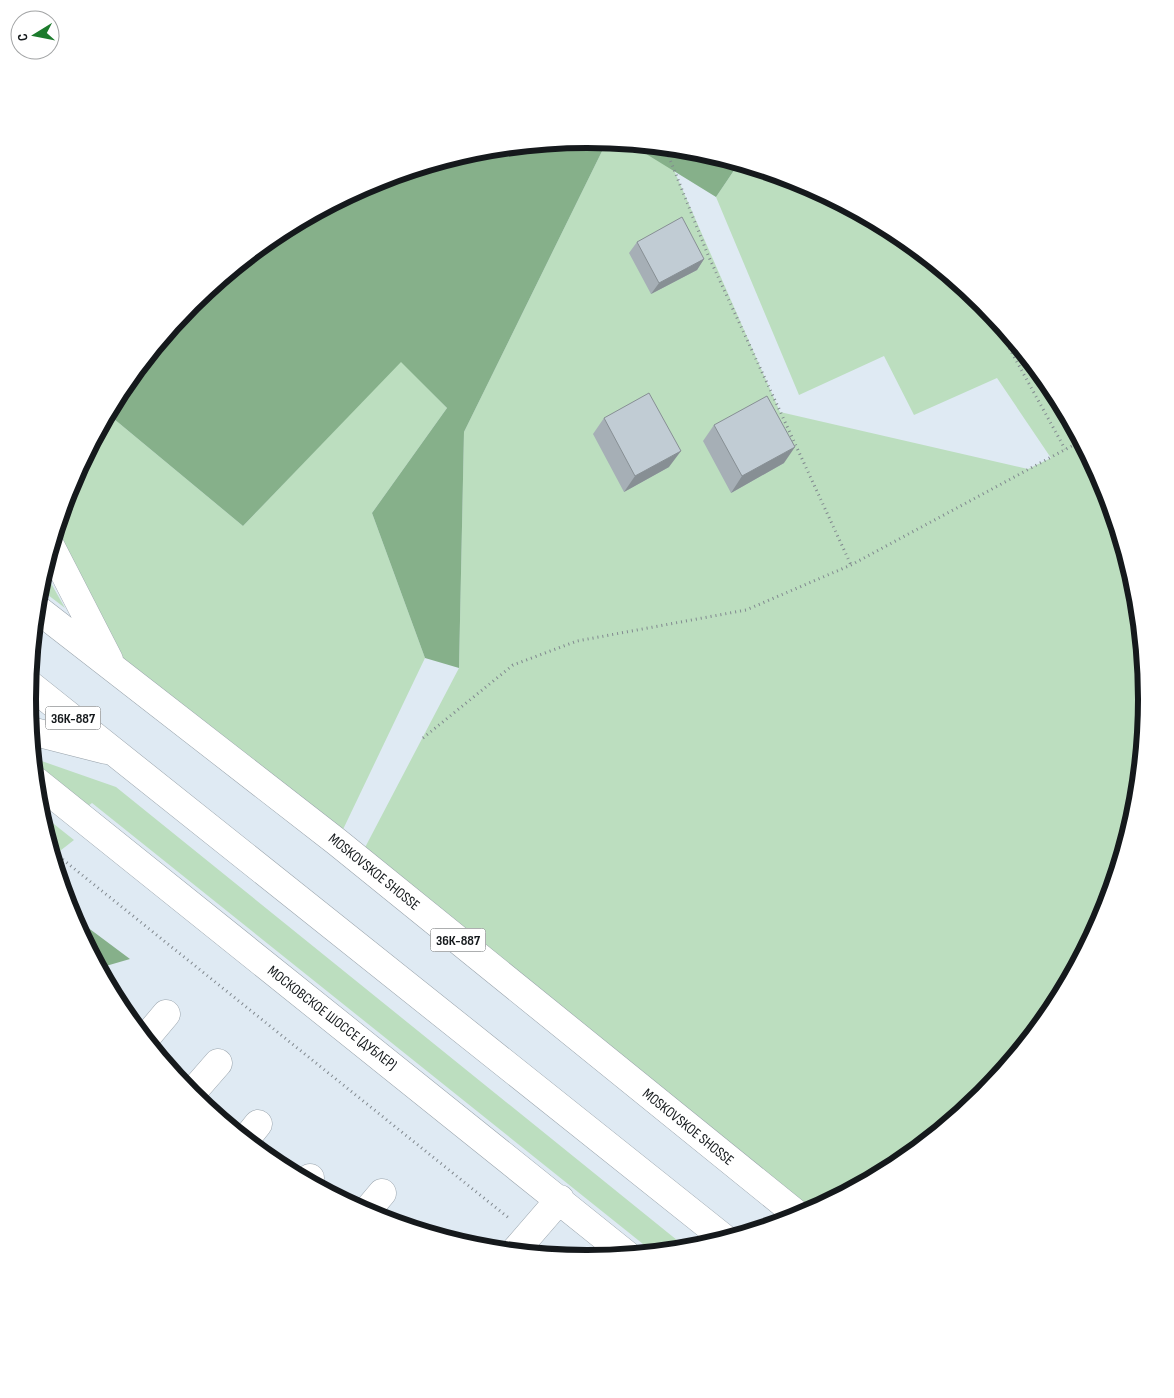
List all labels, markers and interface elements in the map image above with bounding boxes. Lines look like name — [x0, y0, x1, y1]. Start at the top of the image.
north arrow — [10, 10, 60, 60]
text: С — [14, 32, 32, 42]
road number: 36К-887 — [46, 706, 100, 730]
street label: MOSKOVSKOE SHOSSE — [324, 829, 424, 915]
road number: 36К-887 — [430, 928, 486, 952]
street label: МОСКОВСКОЕ ШОССЕ (ДУБЛЕР) — [263, 961, 401, 1075]
street label: MOSKOVSKOE SHOSSE — [638, 1084, 738, 1170]

